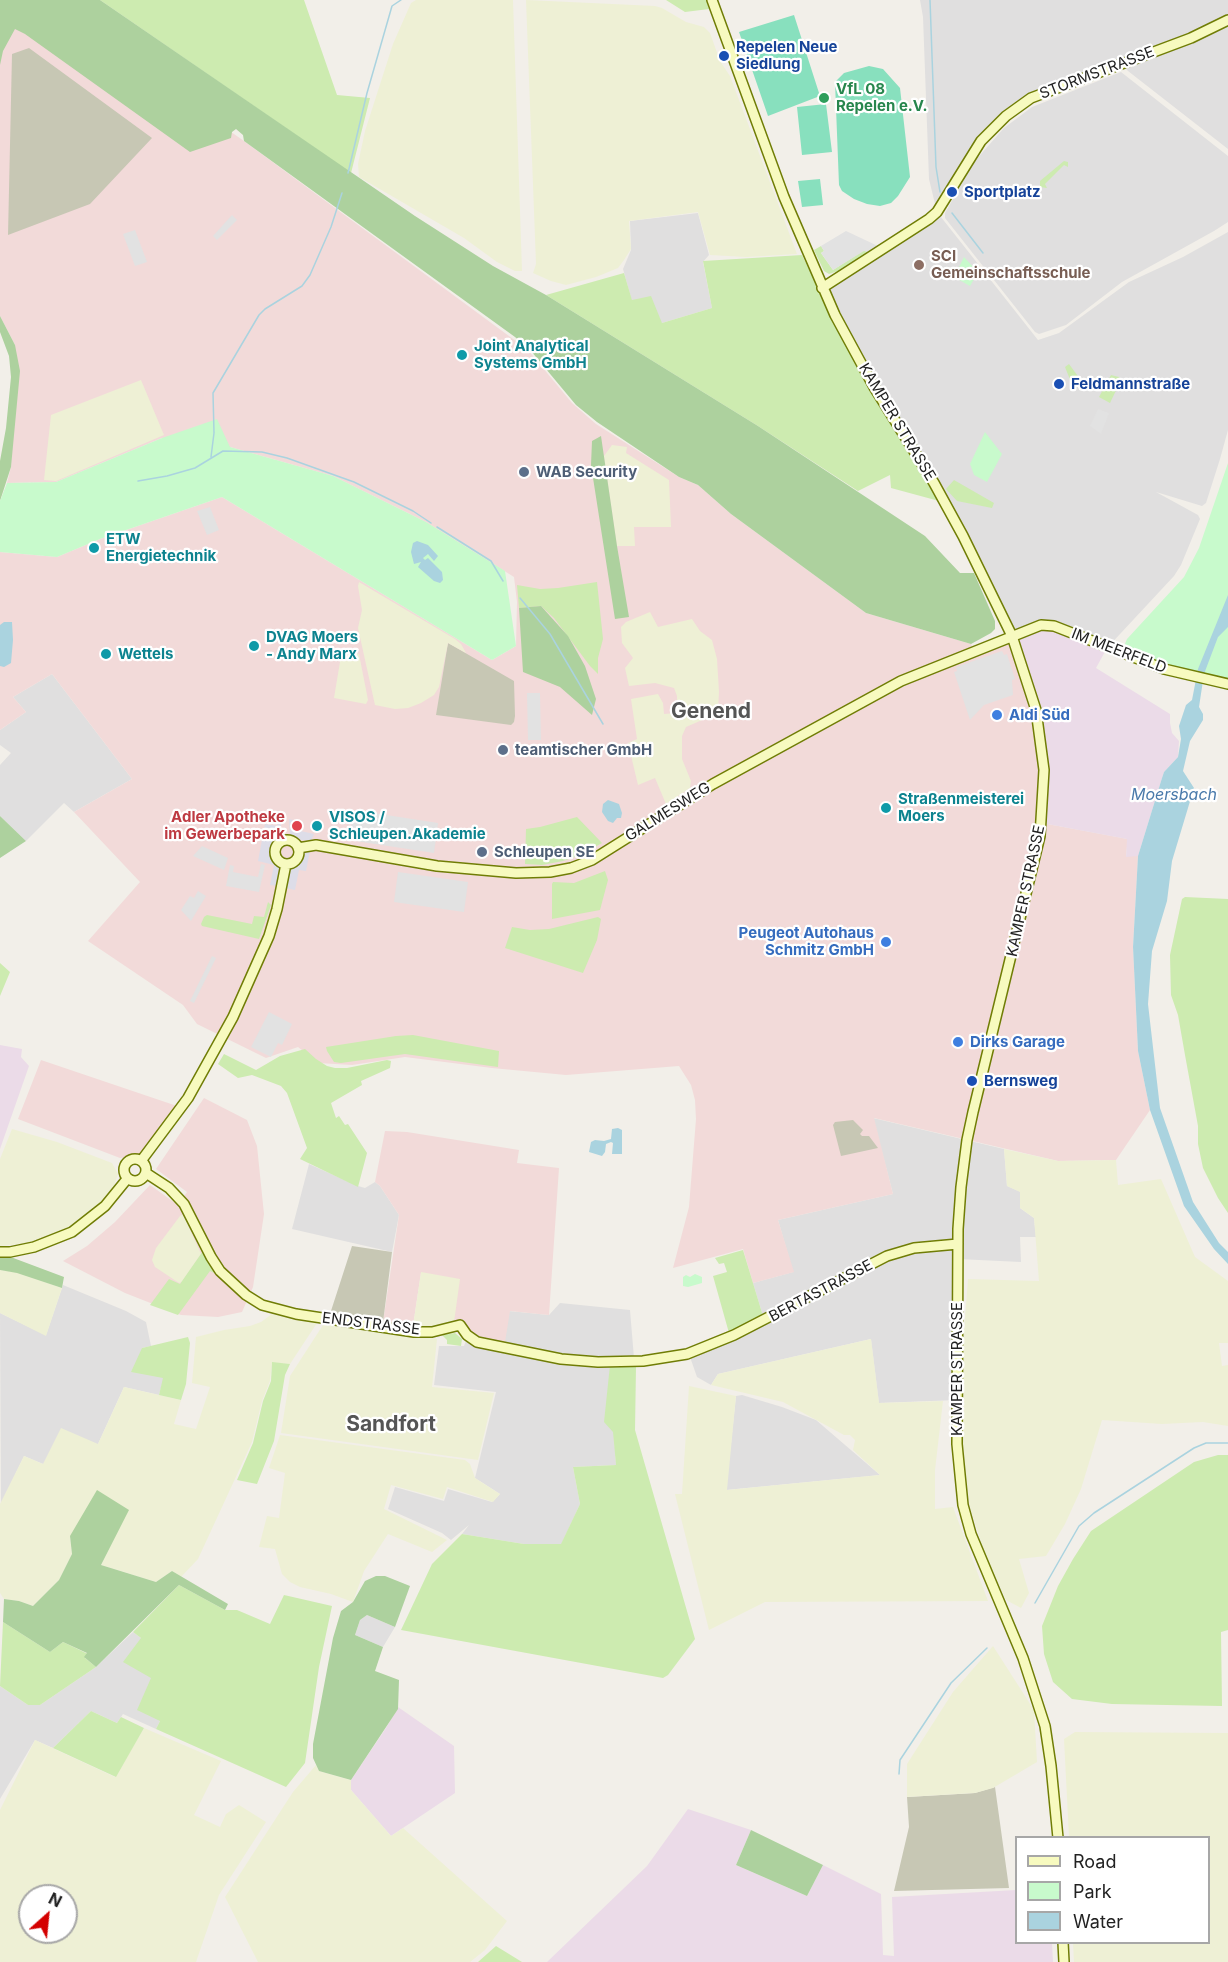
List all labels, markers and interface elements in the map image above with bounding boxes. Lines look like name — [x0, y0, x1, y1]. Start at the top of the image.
place label: Repelen Neue Siedlung — [736, 38, 838, 73]
street label: STORMSTRASSE — [1037, 43, 1157, 103]
marker: Repelen Neue Siedlung — [717, 49, 731, 63]
place label: VfL 08 Repelen e.V. — [836, 80, 928, 115]
marker: VfL 08 Repelen e.V. — [817, 91, 831, 105]
place label: Sportplatz — [964, 183, 1041, 201]
marker: Sportplatz — [945, 185, 959, 199]
place label: SCI Gemeinschaftsschule — [931, 247, 1091, 282]
marker: SCI Gemeinschaftsschule — [912, 258, 926, 272]
place label: Joint Analytical Systems GmbH — [474, 337, 588, 372]
marker: Joint Analytical Systems GmbH — [455, 348, 469, 362]
street label: KAMPER STRASSE — [855, 360, 939, 484]
place label: Feldmannstraße — [1071, 375, 1190, 393]
marker: Feldmannstraße — [1052, 377, 1066, 391]
place label: WAB Security — [536, 463, 637, 481]
marker: WAB Security — [517, 465, 531, 479]
place label: ETW Energietechnik — [106, 530, 216, 565]
marker: ETW Energietechnik — [87, 541, 101, 555]
street label: IM MEERFELD — [1069, 625, 1169, 677]
place label: DVAG Moers - Andy Marx — [266, 628, 358, 663]
marker: DVAG Moers - Andy Marx — [247, 639, 261, 653]
place label: Wettels — [118, 645, 173, 663]
marker: Wettels — [99, 647, 113, 661]
district label: Genend — [671, 699, 751, 725]
place label: Aldi Süd — [1009, 706, 1070, 724]
marker: Aldi Süd — [990, 708, 1004, 722]
place label: teamtischer GmbH — [515, 741, 652, 759]
marker: teamtischer GmbH — [496, 743, 510, 757]
street label: GALMESWEG — [622, 779, 714, 845]
water label: Moersbach — [1131, 785, 1217, 805]
place label: Straßenmeisterei Moers — [898, 790, 1024, 825]
marker: Straßenmeisterei Moers — [879, 801, 893, 815]
place label: Adler Apotheke im Gewerbepark — [164, 808, 285, 843]
place label: VISOS / Schleupen.Akademie — [329, 808, 486, 843]
marker: Adler Apotheke im Gewerbepark — [290, 819, 304, 833]
marker: VISOS / Schleupen.Akademie — [310, 819, 324, 833]
street label: KAMPER STRASSE — [1003, 824, 1049, 958]
place label: Schleupen SE — [494, 843, 595, 861]
marker: Schleupen SE — [475, 845, 489, 859]
place label: Peugeot Autohaus Schmitz GmbH — [739, 924, 874, 959]
marker: Peugeot Autohaus Schmitz GmbH — [879, 935, 893, 949]
place label: Dirks Garage — [970, 1033, 1065, 1051]
marker: Dirks Garage — [951, 1035, 965, 1049]
place label: Bernsweg — [984, 1072, 1058, 1090]
marker: Bernsweg — [965, 1074, 979, 1088]
street label: BERTASTRASSE — [766, 1256, 876, 1326]
street label: KAMPER STRASSE — [948, 1302, 966, 1436]
street label: ENDSTRASSE — [321, 1309, 421, 1339]
district label: Sandfort — [346, 1412, 436, 1438]
legend — [1015, 1836, 1210, 1944]
text: Road — [1073, 1851, 1116, 1872]
text: Park — [1073, 1881, 1112, 1902]
north arrow — [18, 1884, 78, 1944]
text: N — [45, 1888, 65, 1911]
text: Water — [1073, 1911, 1123, 1932]

